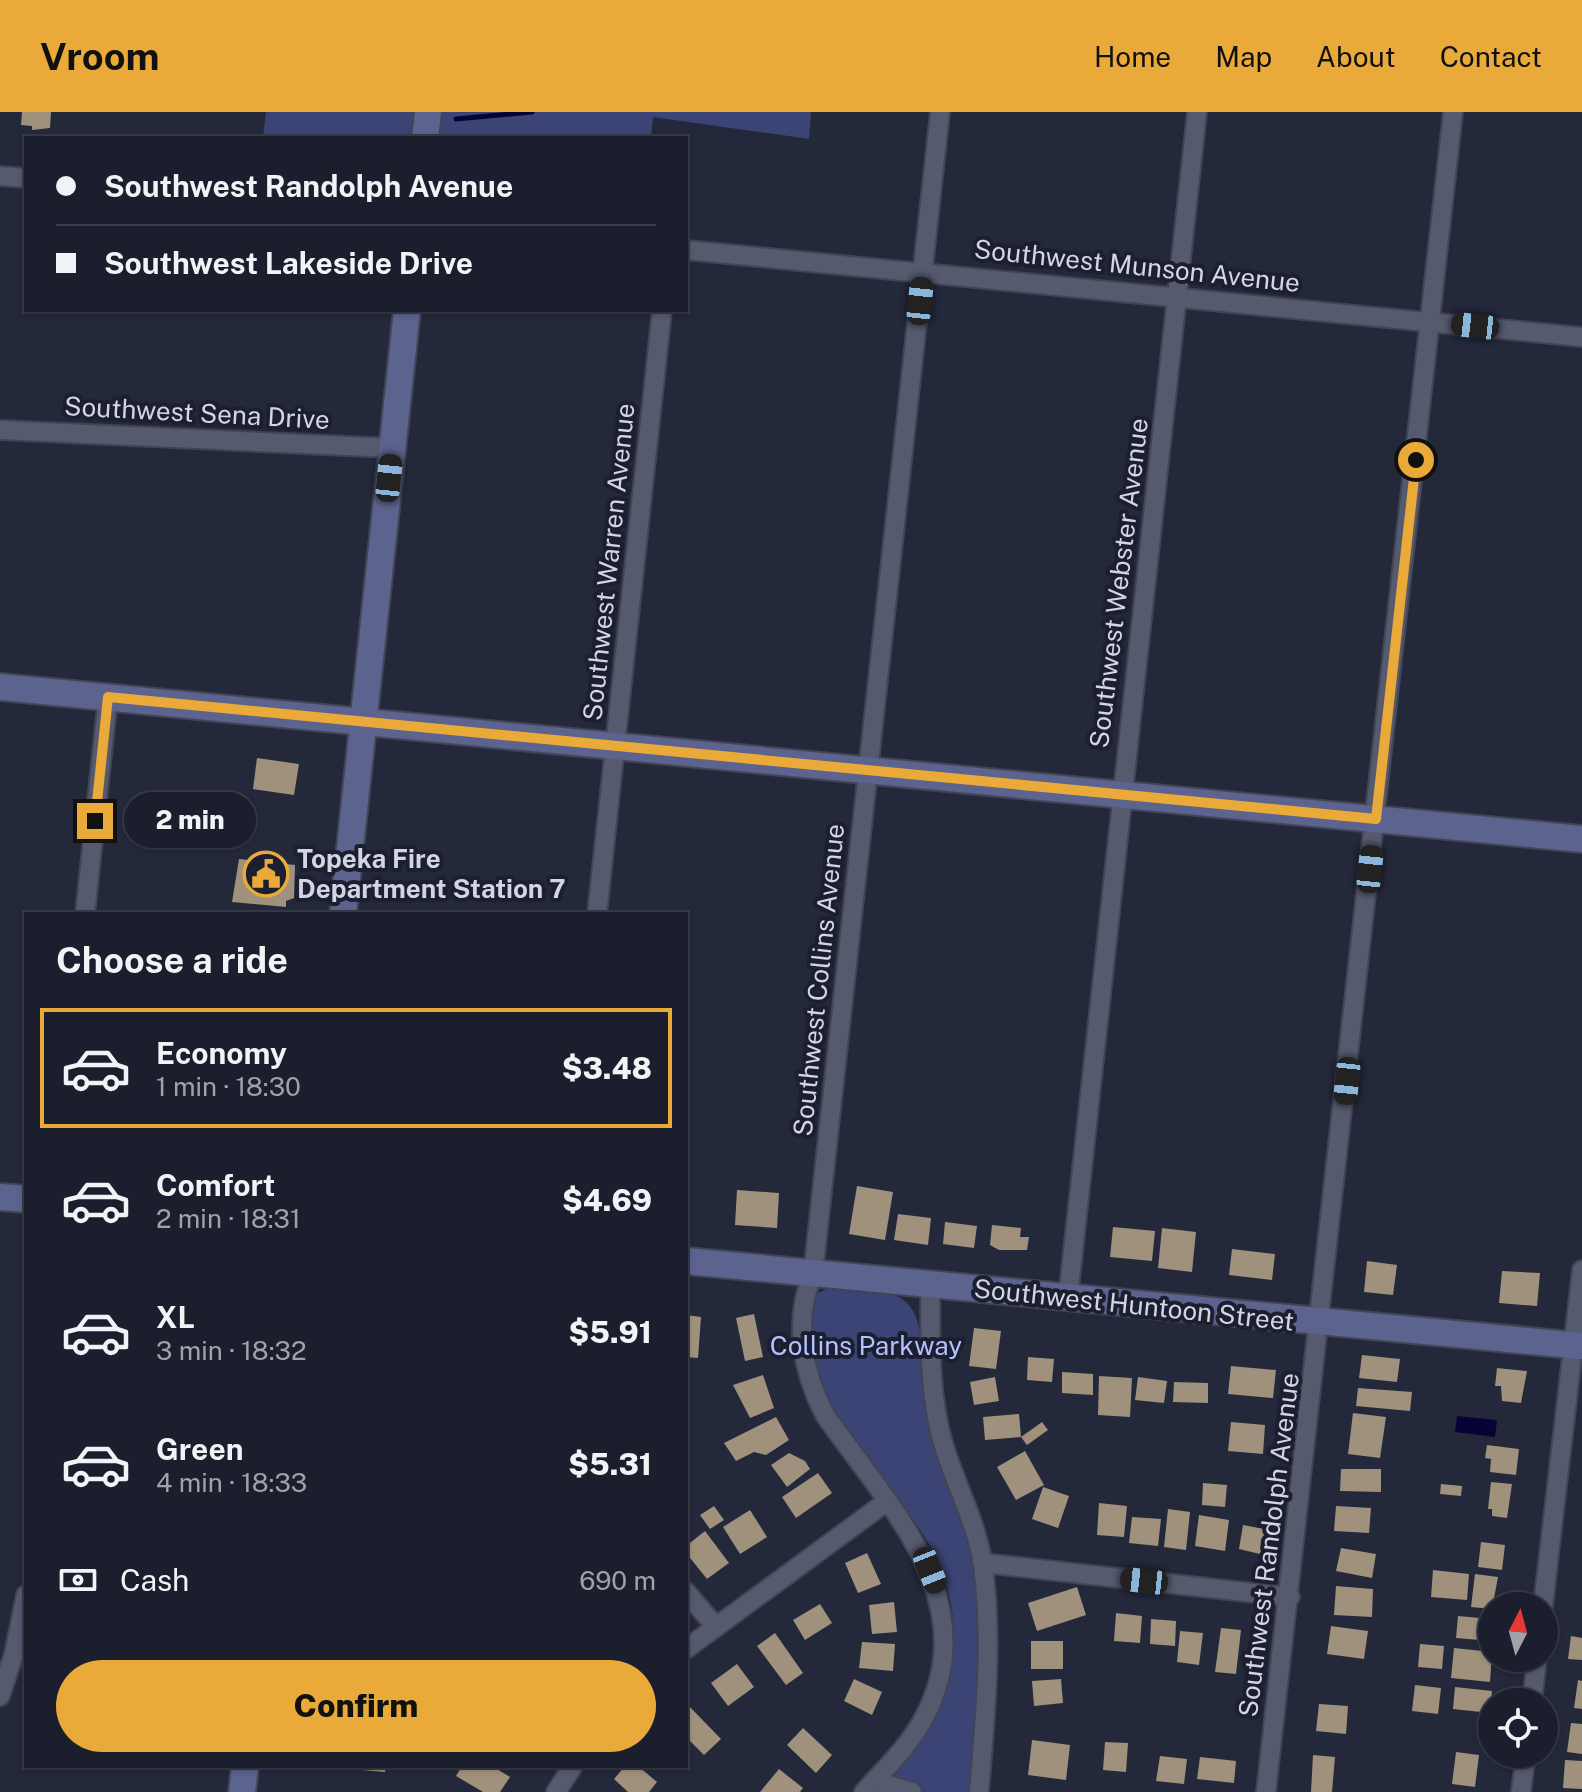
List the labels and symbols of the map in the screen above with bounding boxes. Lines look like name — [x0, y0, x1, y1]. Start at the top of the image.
street label: Southwest Munson Avenue — [973, 233, 1301, 298]
car — [906, 276, 934, 326]
car — [1450, 312, 1500, 340]
street label: Southwest Sena Drive — [63, 390, 331, 435]
street label: Southwest Warren Avenue — [576, 402, 641, 722]
street label: Southwest Webster Avenue — [1083, 416, 1154, 750]
route start — [1398, 442, 1434, 478]
car — [375, 453, 403, 503]
callout: 2 min — [123, 793, 255, 849]
route end — [77, 803, 113, 839]
street label: Southwest Collins Avenue — [787, 822, 850, 1138]
place label: Topeka Fire Department Station 7 — [297, 843, 565, 904]
car — [1356, 844, 1384, 894]
public building icon: Topeka Fire Department Station 7 — [242, 850, 290, 898]
car — [1333, 1056, 1361, 1106]
street label: Southwest Huntoon Street — [972, 1272, 1296, 1337]
park label: Collins Parkway — [770, 1330, 962, 1361]
street label: Southwest Randolph Avenue — [1232, 1371, 1305, 1719]
car — [910, 1543, 950, 1597]
car — [1119, 1567, 1169, 1595]
north arrow — [1478, 1592, 1558, 1672]

